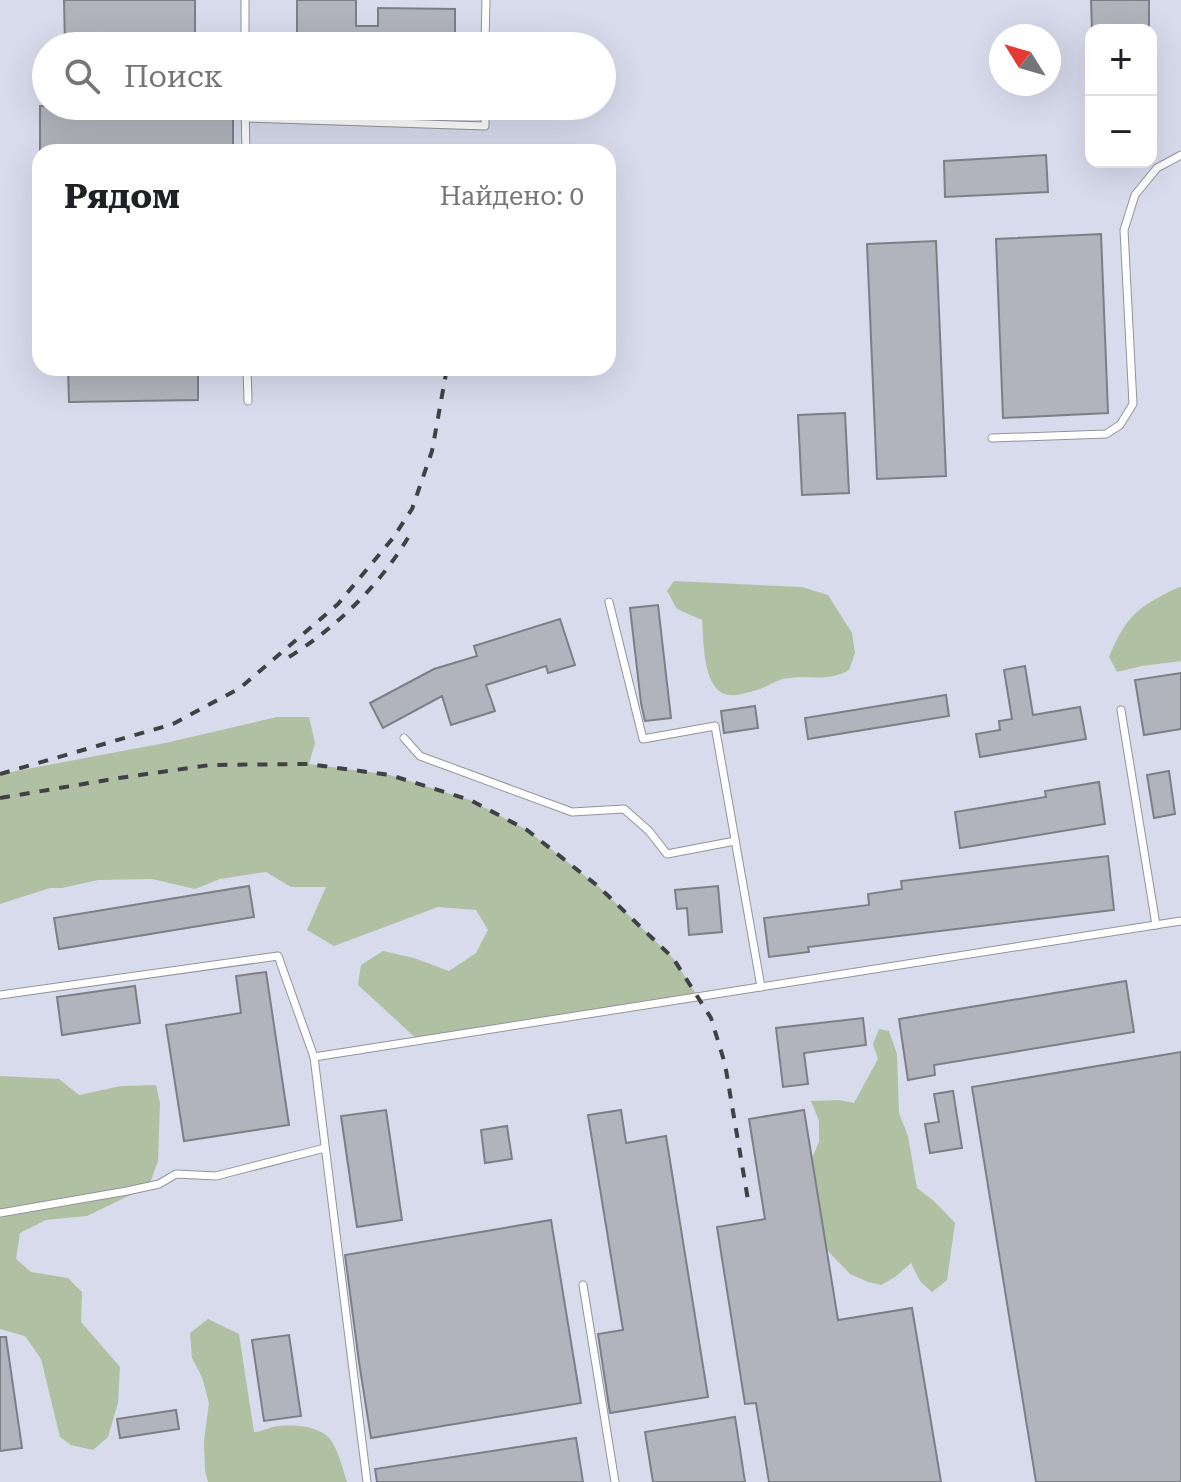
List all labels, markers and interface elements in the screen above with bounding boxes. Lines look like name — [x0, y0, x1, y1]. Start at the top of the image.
north arrow — [989, 24, 1061, 96]
map controls — [1085, 24, 1157, 168]
button: + — [1085, 24, 1157, 96]
search box — [32, 32, 616, 120]
icon: search — [60, 54, 104, 98]
text: Поиск — [124, 59, 223, 94]
button: − — [1085, 96, 1157, 168]
text: Рядом — [64, 176, 180, 216]
text: Найдено: 0 — [440, 181, 584, 211]

